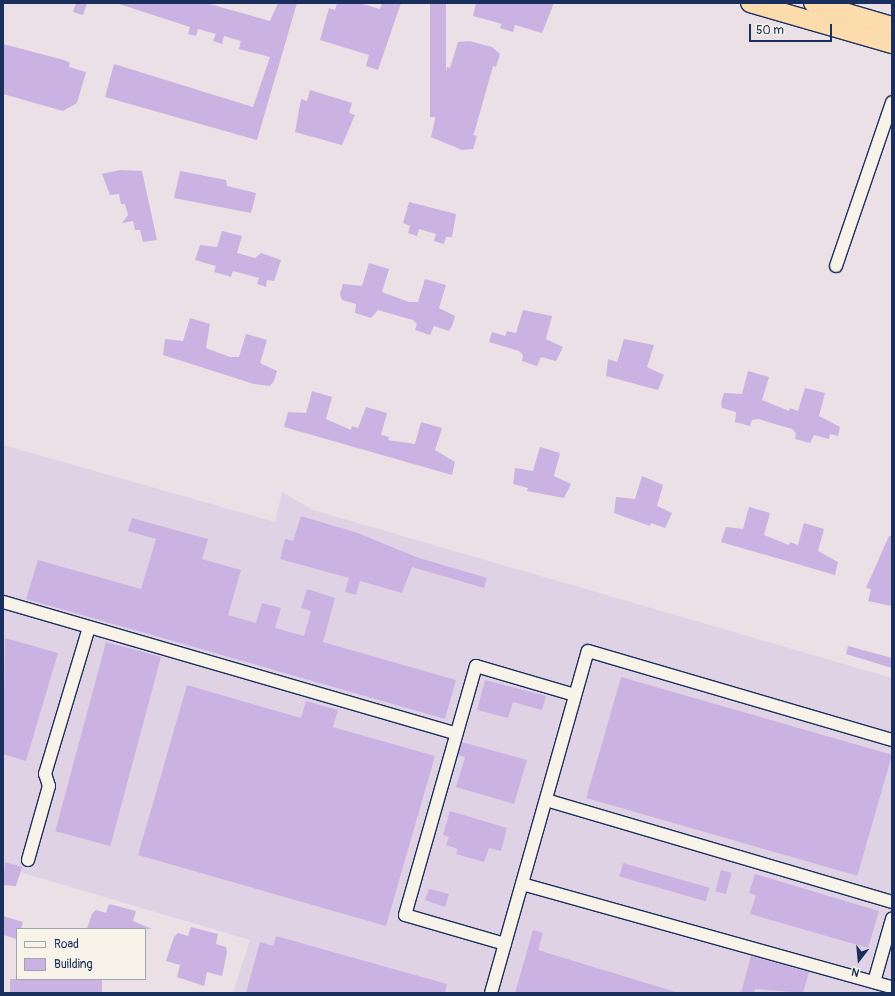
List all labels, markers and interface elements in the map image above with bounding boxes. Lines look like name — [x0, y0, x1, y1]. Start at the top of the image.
scale bar — [751, 16, 834, 42]
text: 50 m — [756, 23, 784, 38]
legend — [16, 928, 146, 980]
text: Road — [54, 937, 79, 952]
north arrow — [839, 940, 879, 980]
text: Building — [54, 957, 93, 972]
text: N — [850, 965, 861, 979]

